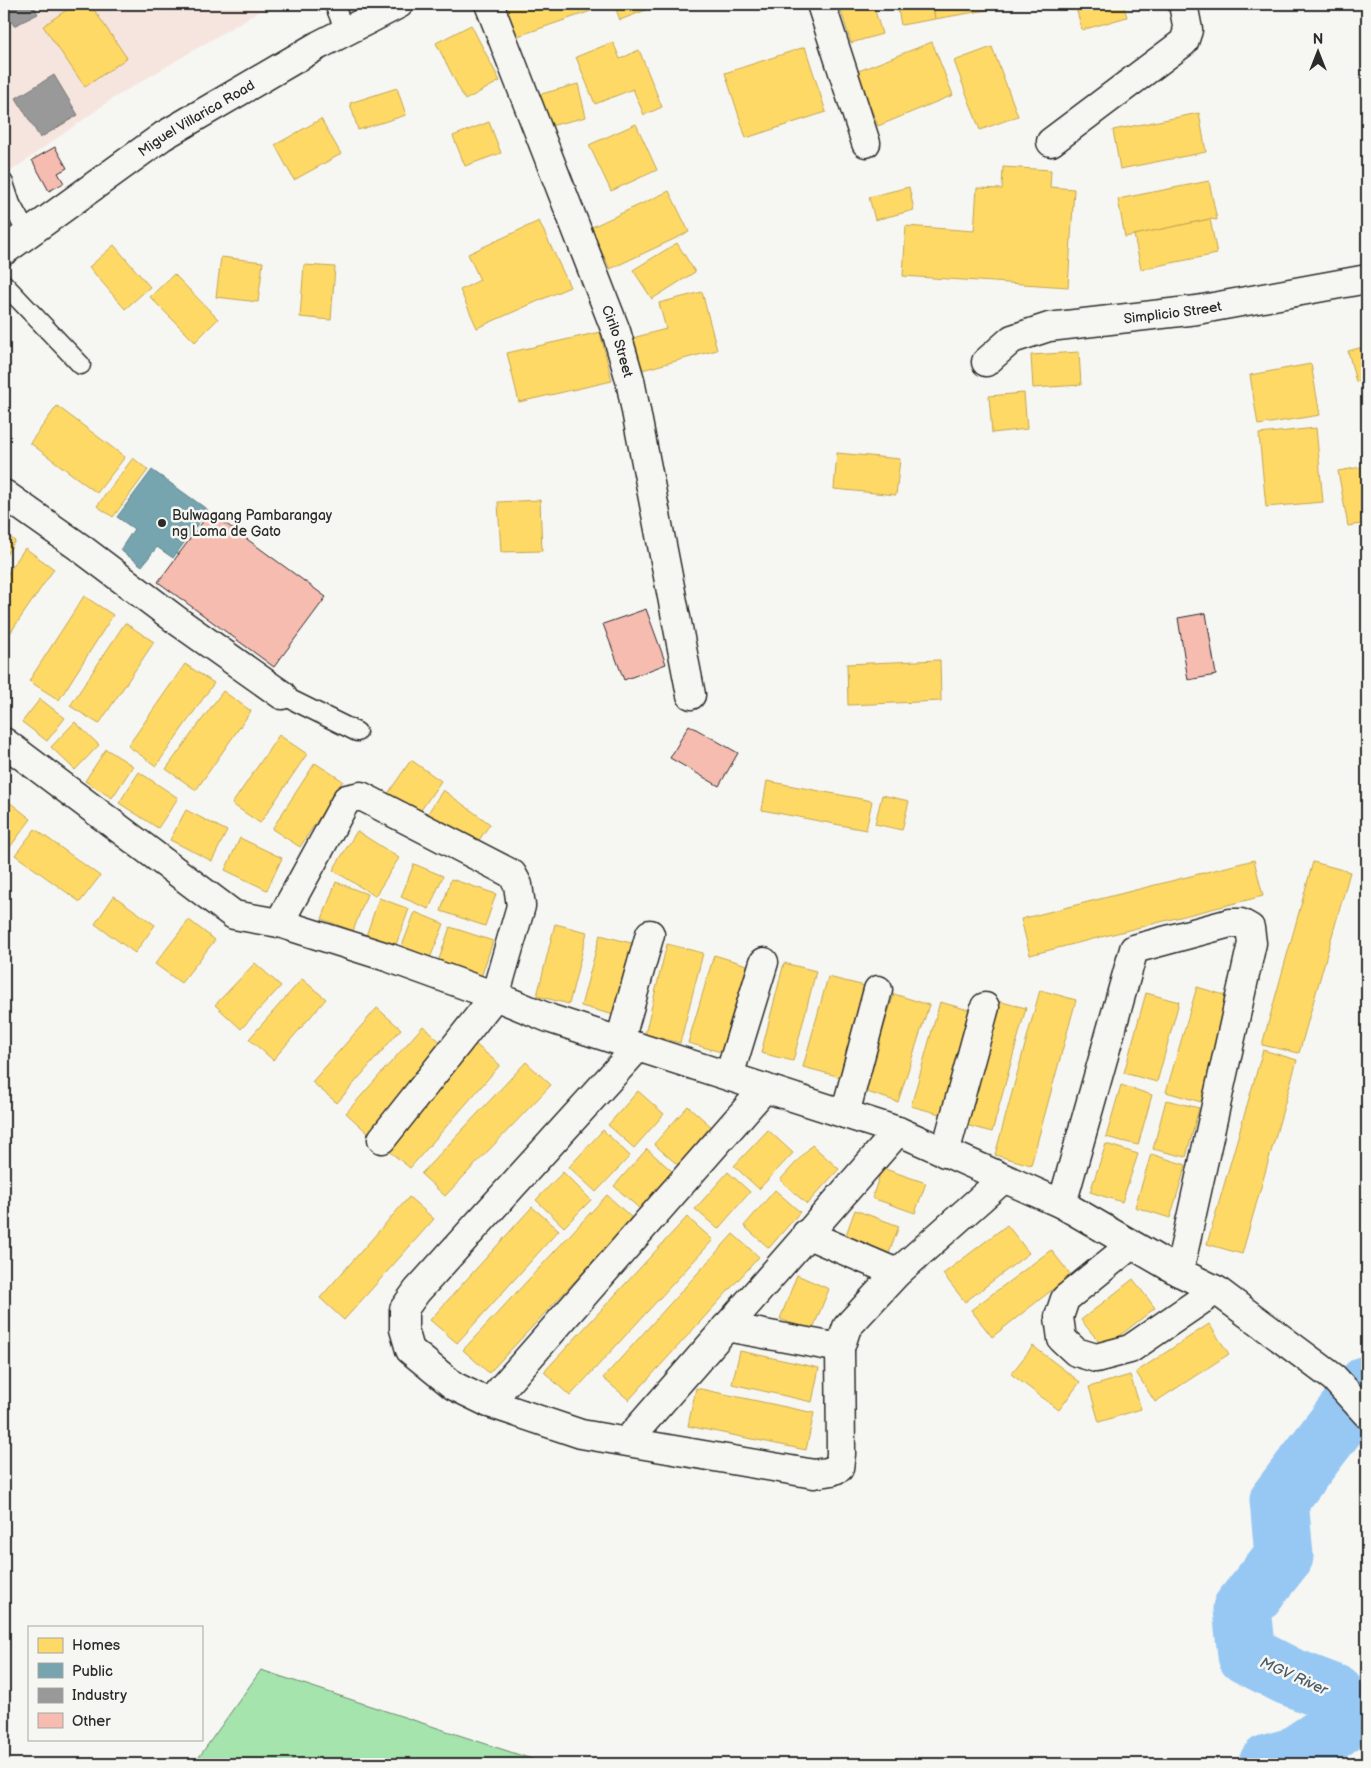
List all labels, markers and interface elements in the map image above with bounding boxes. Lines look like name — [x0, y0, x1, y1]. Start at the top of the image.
north arrow — [1294, 28, 1344, 78]
text: N — [1313, 31, 1323, 48]
street label: Miguel Villarica Road — [135, 76, 258, 160]
street label: Simplicio Street — [1123, 298, 1224, 327]
street label: Cirilo Street — [598, 303, 637, 380]
place label: Bulwagang Pambarangay ng Loma de Gato — [172, 507, 333, 540]
marker: Bulwagang Pambarangay ng Loma de Gato — [156, 517, 168, 529]
legend — [28, 1626, 202, 1740]
text: Homes — [72, 1636, 121, 1655]
water label: MGV River — [1257, 1653, 1332, 1700]
text: Public — [72, 1662, 113, 1681]
text: Industry — [72, 1686, 127, 1705]
text: Other — [72, 1712, 111, 1731]

